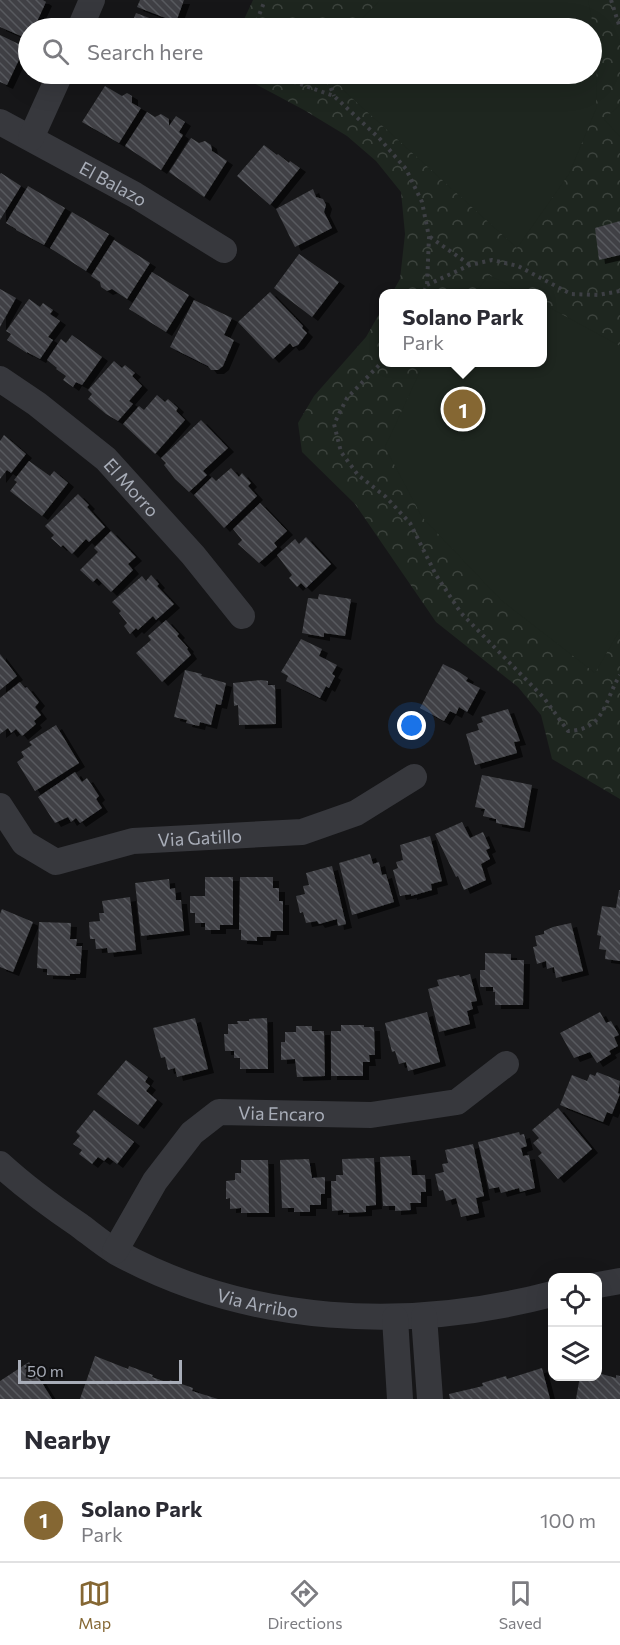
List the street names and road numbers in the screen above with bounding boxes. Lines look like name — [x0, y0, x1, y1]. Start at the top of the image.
street label: El Balazo — [76, 156, 151, 211]
street label: El Morro — [99, 453, 164, 521]
street label: Via Gatillo — [157, 824, 243, 851]
street label: Via Encaro — [238, 1101, 325, 1125]
street label: Via Arribo — [214, 1283, 300, 1322]

